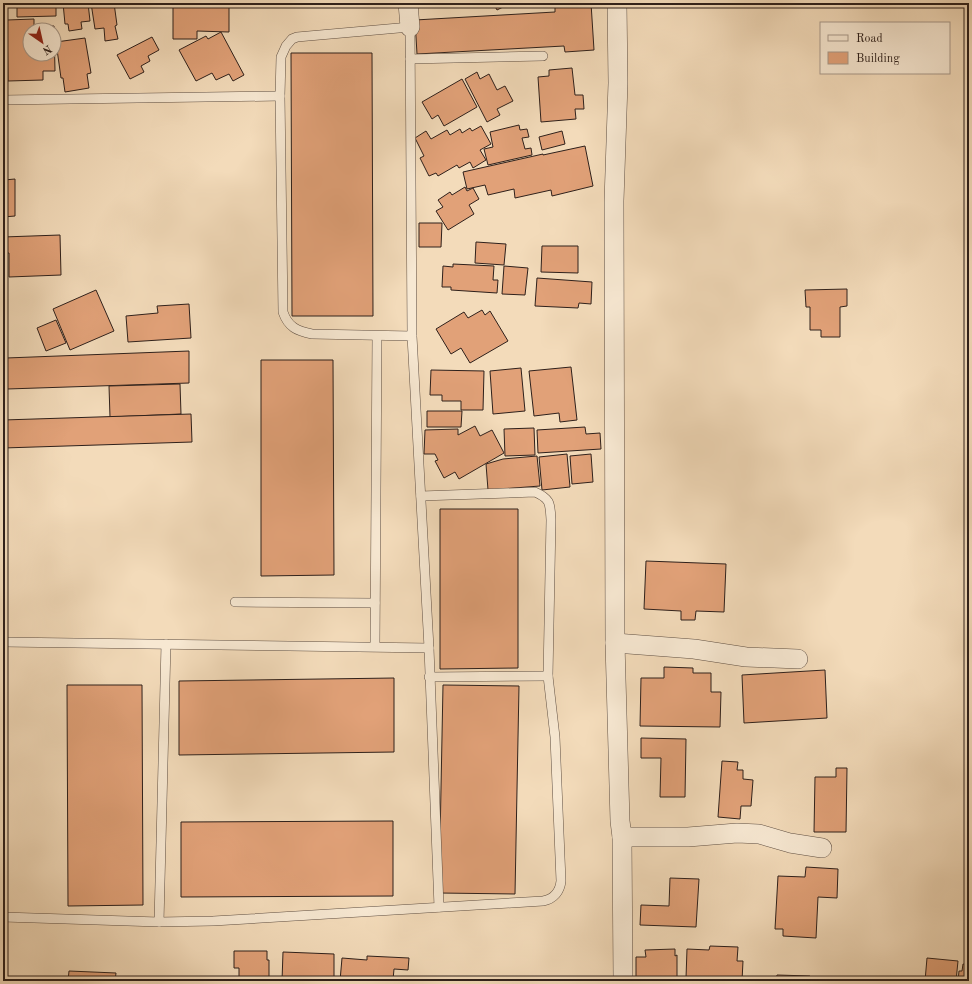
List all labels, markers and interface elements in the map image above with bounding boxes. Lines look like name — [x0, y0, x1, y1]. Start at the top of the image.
north arrow — [22, 22, 62, 62]
legend — [820, 22, 950, 74]
text: Road — [856, 33, 883, 45]
text: N — [40, 42, 53, 56]
text: Building — [856, 53, 900, 65]

